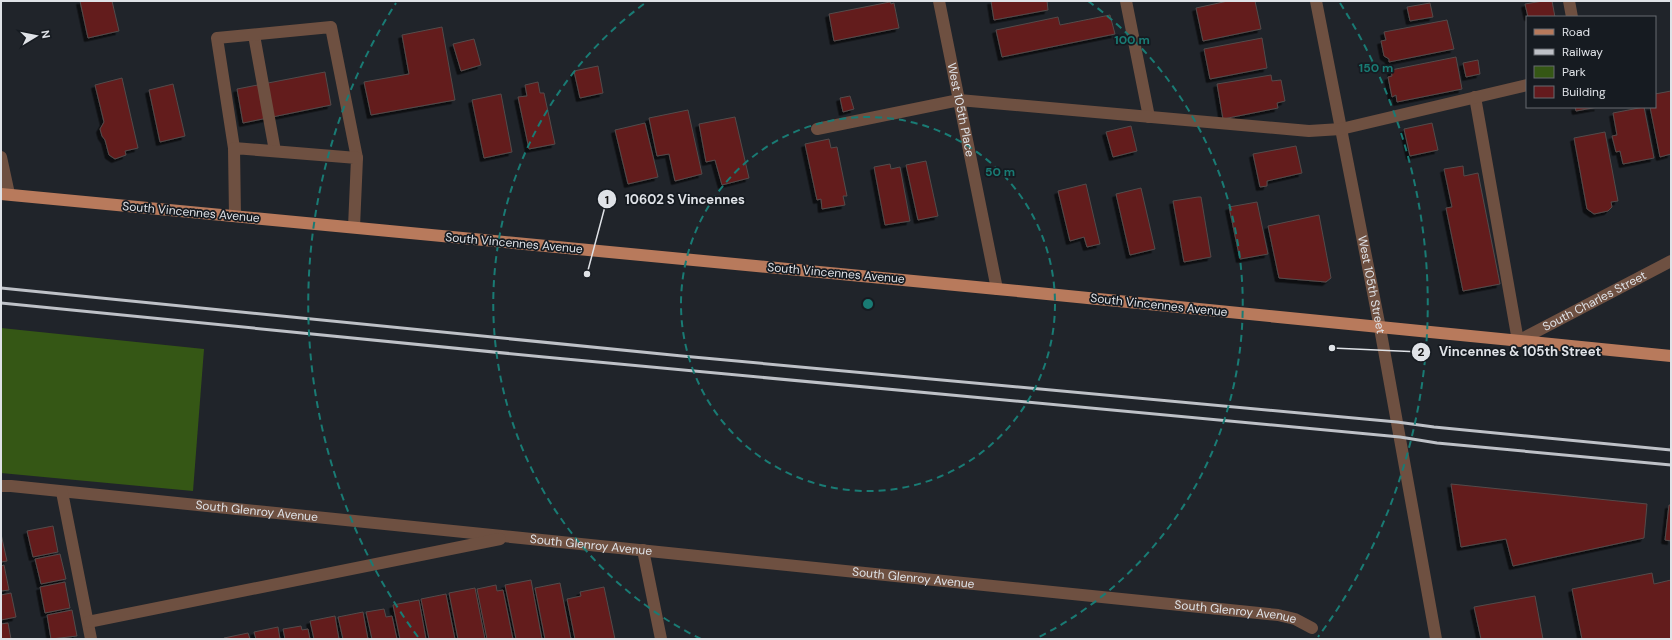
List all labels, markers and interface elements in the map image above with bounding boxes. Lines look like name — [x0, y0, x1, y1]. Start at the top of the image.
north arrow — [16, 16, 56, 56]
legend — [1526, 16, 1656, 108]
text: Road — [1562, 24, 1590, 40]
text: N — [38, 29, 53, 39]
text: 100 m — [1114, 32, 1150, 48]
text: Railway — [1562, 44, 1603, 60]
text: 150 m — [1359, 60, 1393, 76]
street label: West 105th Place — [944, 61, 978, 158]
text: Park — [1562, 64, 1586, 80]
text: Building — [1562, 84, 1606, 100]
text: 50 m — [985, 164, 1015, 180]
callout: 10602 S Vincennes — [597, 187, 753, 212]
text: 10602 S Vincennes — [625, 191, 745, 208]
text: 1 — [605, 192, 609, 208]
street label: South Vincennes Avenue — [122, 198, 261, 226]
street label: South Vincennes Avenue — [445, 229, 584, 257]
street label: West 105th Street — [1354, 234, 1389, 335]
street label: South Vincennes Avenue — [767, 259, 906, 287]
street label: South Charles Street — [1540, 267, 1649, 335]
street label: South Vincennes Avenue — [1090, 290, 1229, 320]
centre of rings — [861, 297, 875, 311]
callout: Vincennes & 105th Street — [1411, 339, 1609, 364]
text: Vincennes & 105th Street — [1439, 343, 1601, 360]
text: 2 — [1418, 344, 1425, 360]
street label: South Glenroy Avenue — [195, 497, 319, 525]
street label: South Glenroy Avenue — [529, 531, 653, 559]
street label: South Glenroy Avenue — [851, 564, 975, 592]
street label: South Glenroy Avenue — [1174, 597, 1298, 627]

